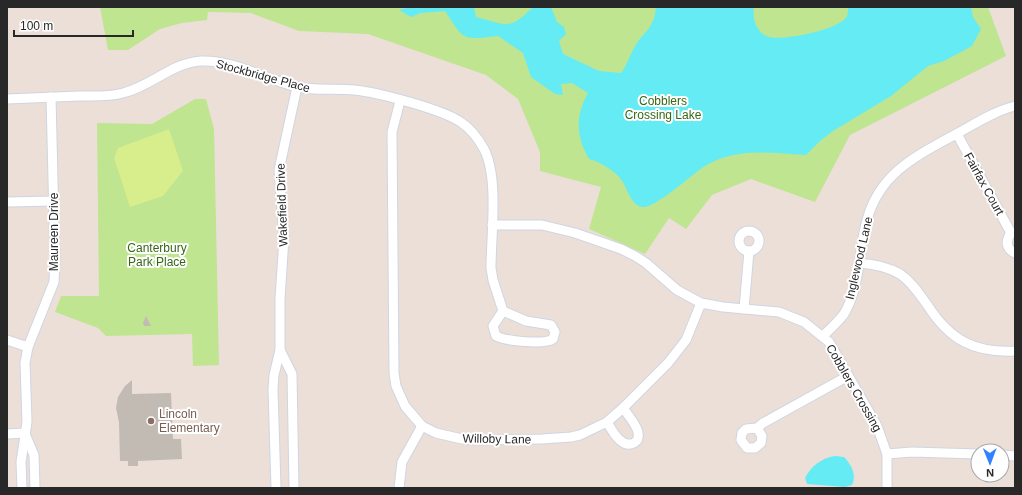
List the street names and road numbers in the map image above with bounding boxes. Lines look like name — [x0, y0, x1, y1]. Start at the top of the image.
street label: Stockbridge Place — [214, 57, 312, 95]
street label: Fairfax Court — [961, 150, 1007, 218]
street label: Wakefield Drive — [274, 163, 290, 247]
street label: Maureen Drive — [47, 192, 61, 271]
street label: Inglewood Lane — [843, 215, 875, 301]
street label: Cobblers Crossing — [823, 342, 885, 434]
street label: Willoby Lane — [463, 431, 532, 447]

